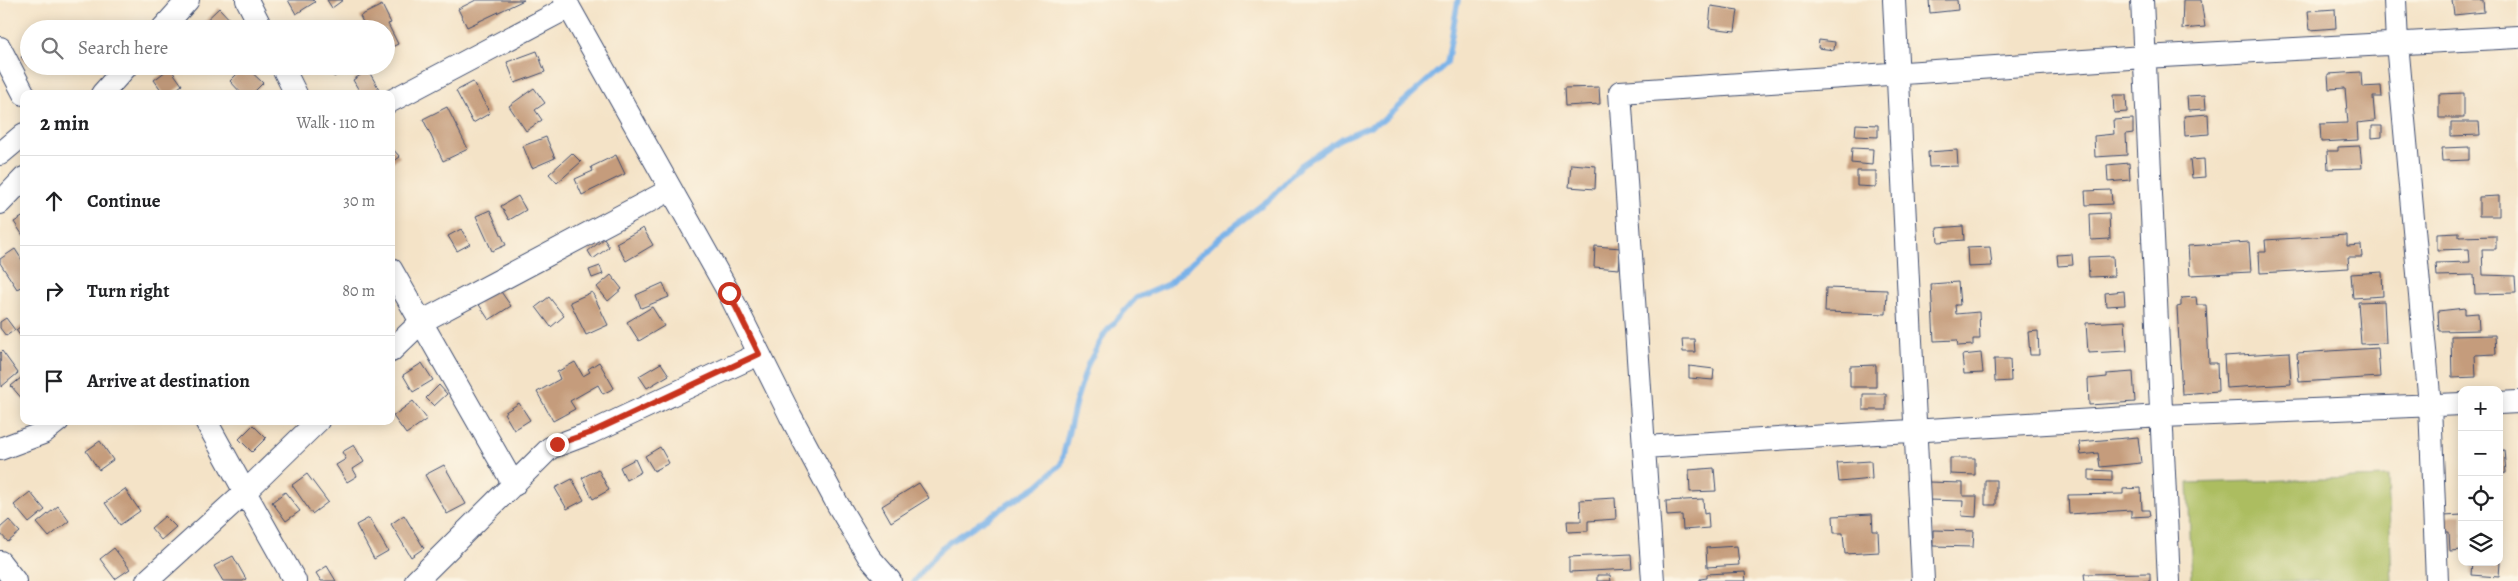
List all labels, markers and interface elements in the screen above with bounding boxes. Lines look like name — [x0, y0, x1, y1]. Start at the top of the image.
search box — [20, 20, 395, 75]
icon: search — [38, 34, 66, 62]
text: Search here — [78, 35, 168, 61]
text: 2 min — [40, 109, 89, 137]
text: Walk · 110 m — [297, 112, 375, 134]
icon: ahead — [40, 187, 68, 215]
text: Continue — [87, 188, 161, 214]
text: 30 m — [343, 190, 375, 212]
icon: right — [40, 277, 68, 305]
text: Turn right — [87, 278, 169, 304]
text: 80 m — [342, 280, 375, 302]
route start — [718, 282, 741, 305]
icon: arrive — [40, 367, 68, 395]
text: Arrive at destination — [87, 368, 250, 394]
map controls — [2458, 386, 2503, 566]
button: + — [2458, 386, 2503, 431]
button: − — [2458, 431, 2503, 476]
route end — [546, 433, 569, 456]
button: locate — [2458, 476, 2503, 521]
button: layers — [2458, 521, 2503, 566]

